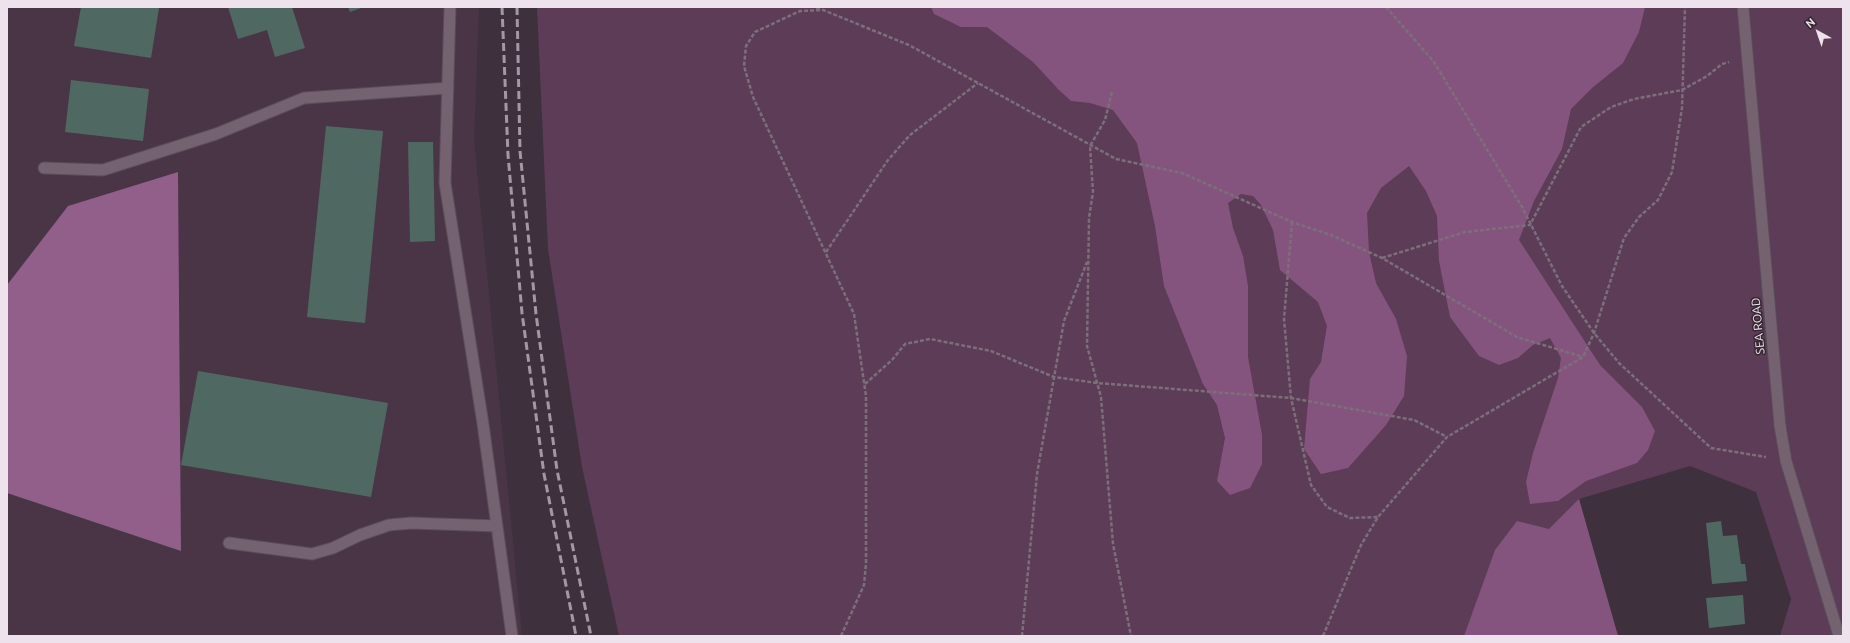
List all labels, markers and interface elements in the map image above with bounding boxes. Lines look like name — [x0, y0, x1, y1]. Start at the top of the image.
north arrow — [1798, 12, 1838, 52]
text: N — [1803, 16, 1817, 30]
street label: SEA ROAD — [1748, 297, 1768, 355]

